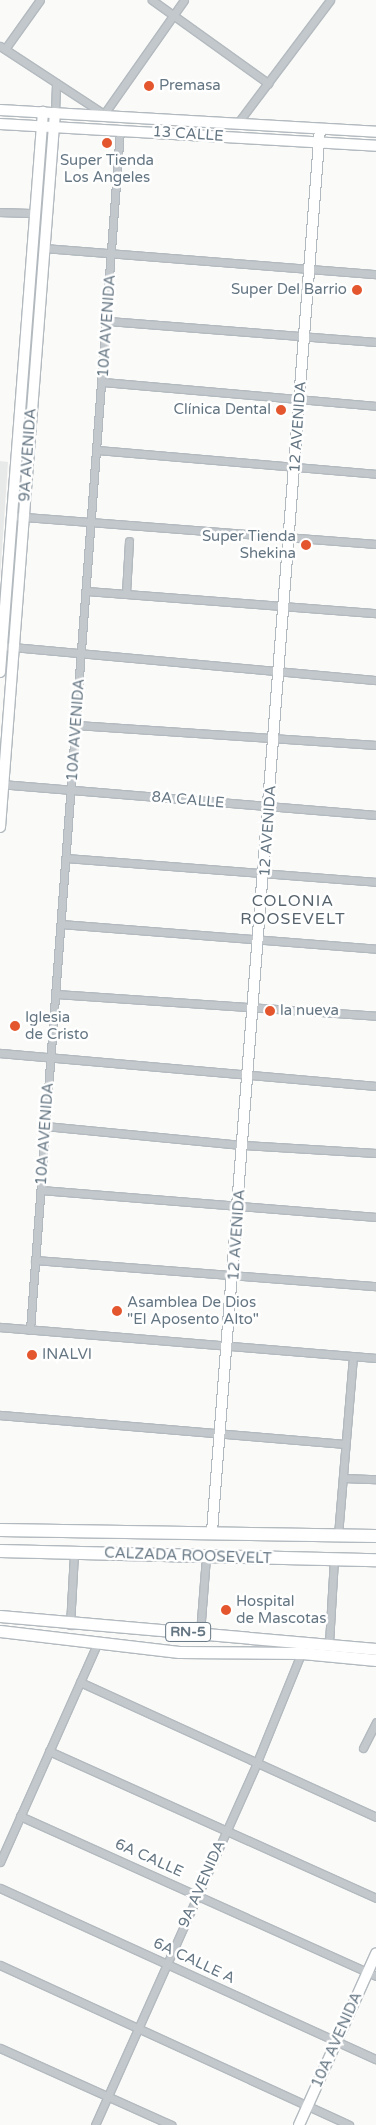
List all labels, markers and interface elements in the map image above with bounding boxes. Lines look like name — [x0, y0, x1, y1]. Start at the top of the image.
place label: Premasa — [159, 77, 221, 95]
marker: Premasa — [143, 80, 155, 92]
street label: 13 CALLE — [152, 123, 224, 145]
marker: Super Tienda Los Angeles — [101, 137, 113, 149]
place label: Super Tienda Los Angeles — [60, 151, 154, 186]
street label: 10A AVENIDA — [94, 274, 120, 378]
place label: Super Del Barrio — [231, 281, 347, 299]
marker: Super Del Barrio — [351, 284, 363, 296]
street label: 12 AVENIDA — [286, 381, 310, 473]
place label: Clínica Dental — [174, 401, 271, 419]
marker: Clínica Dental — [275, 404, 287, 416]
street label: 9A AVENIDA — [16, 408, 40, 502]
place label: Super Tienda Shekina — [202, 527, 296, 562]
marker: Super Tienda Shekina — [300, 539, 312, 551]
street label: 10A AVENIDA — [63, 678, 89, 782]
street label: 12 AVENIDA — [256, 785, 280, 877]
street label: 8A CALLE — [151, 788, 225, 812]
district label: COLONIA ROOSEVELT — [239, 891, 347, 929]
place label: la nueva — [280, 1002, 339, 1020]
marker: la nueva — [264, 1005, 276, 1017]
place label: Iglesia de Cristo — [25, 1008, 89, 1043]
marker: Iglesia de Cristo — [9, 1020, 21, 1032]
street label: 10A AVENIDA — [32, 1082, 58, 1186]
street label: 12 AVENIDA — [225, 1189, 249, 1281]
place label: Asamblea De Dios "El Aposento Alto" — [127, 1293, 259, 1328]
marker: Asamblea De Dios "El Aposento Alto" — [111, 1305, 123, 1317]
place label: INALVI — [42, 1346, 92, 1364]
marker: INALVI — [26, 1349, 38, 1361]
street label: CALZADA ROOSEVELT — [104, 1544, 272, 1568]
place label: Hospital de Mascotas — [236, 1592, 326, 1627]
marker: Hospital de Mascotas — [220, 1604, 232, 1616]
road number: RN-5 — [164, 1620, 212, 1644]
street label: 6A CALLE — [112, 1835, 186, 1881]
street label: 9A AVENIDA — [175, 1838, 229, 1930]
street label: 6A CALLE A — [150, 1934, 238, 1988]
street label: 10A AVENIDA — [308, 1989, 366, 2091]

